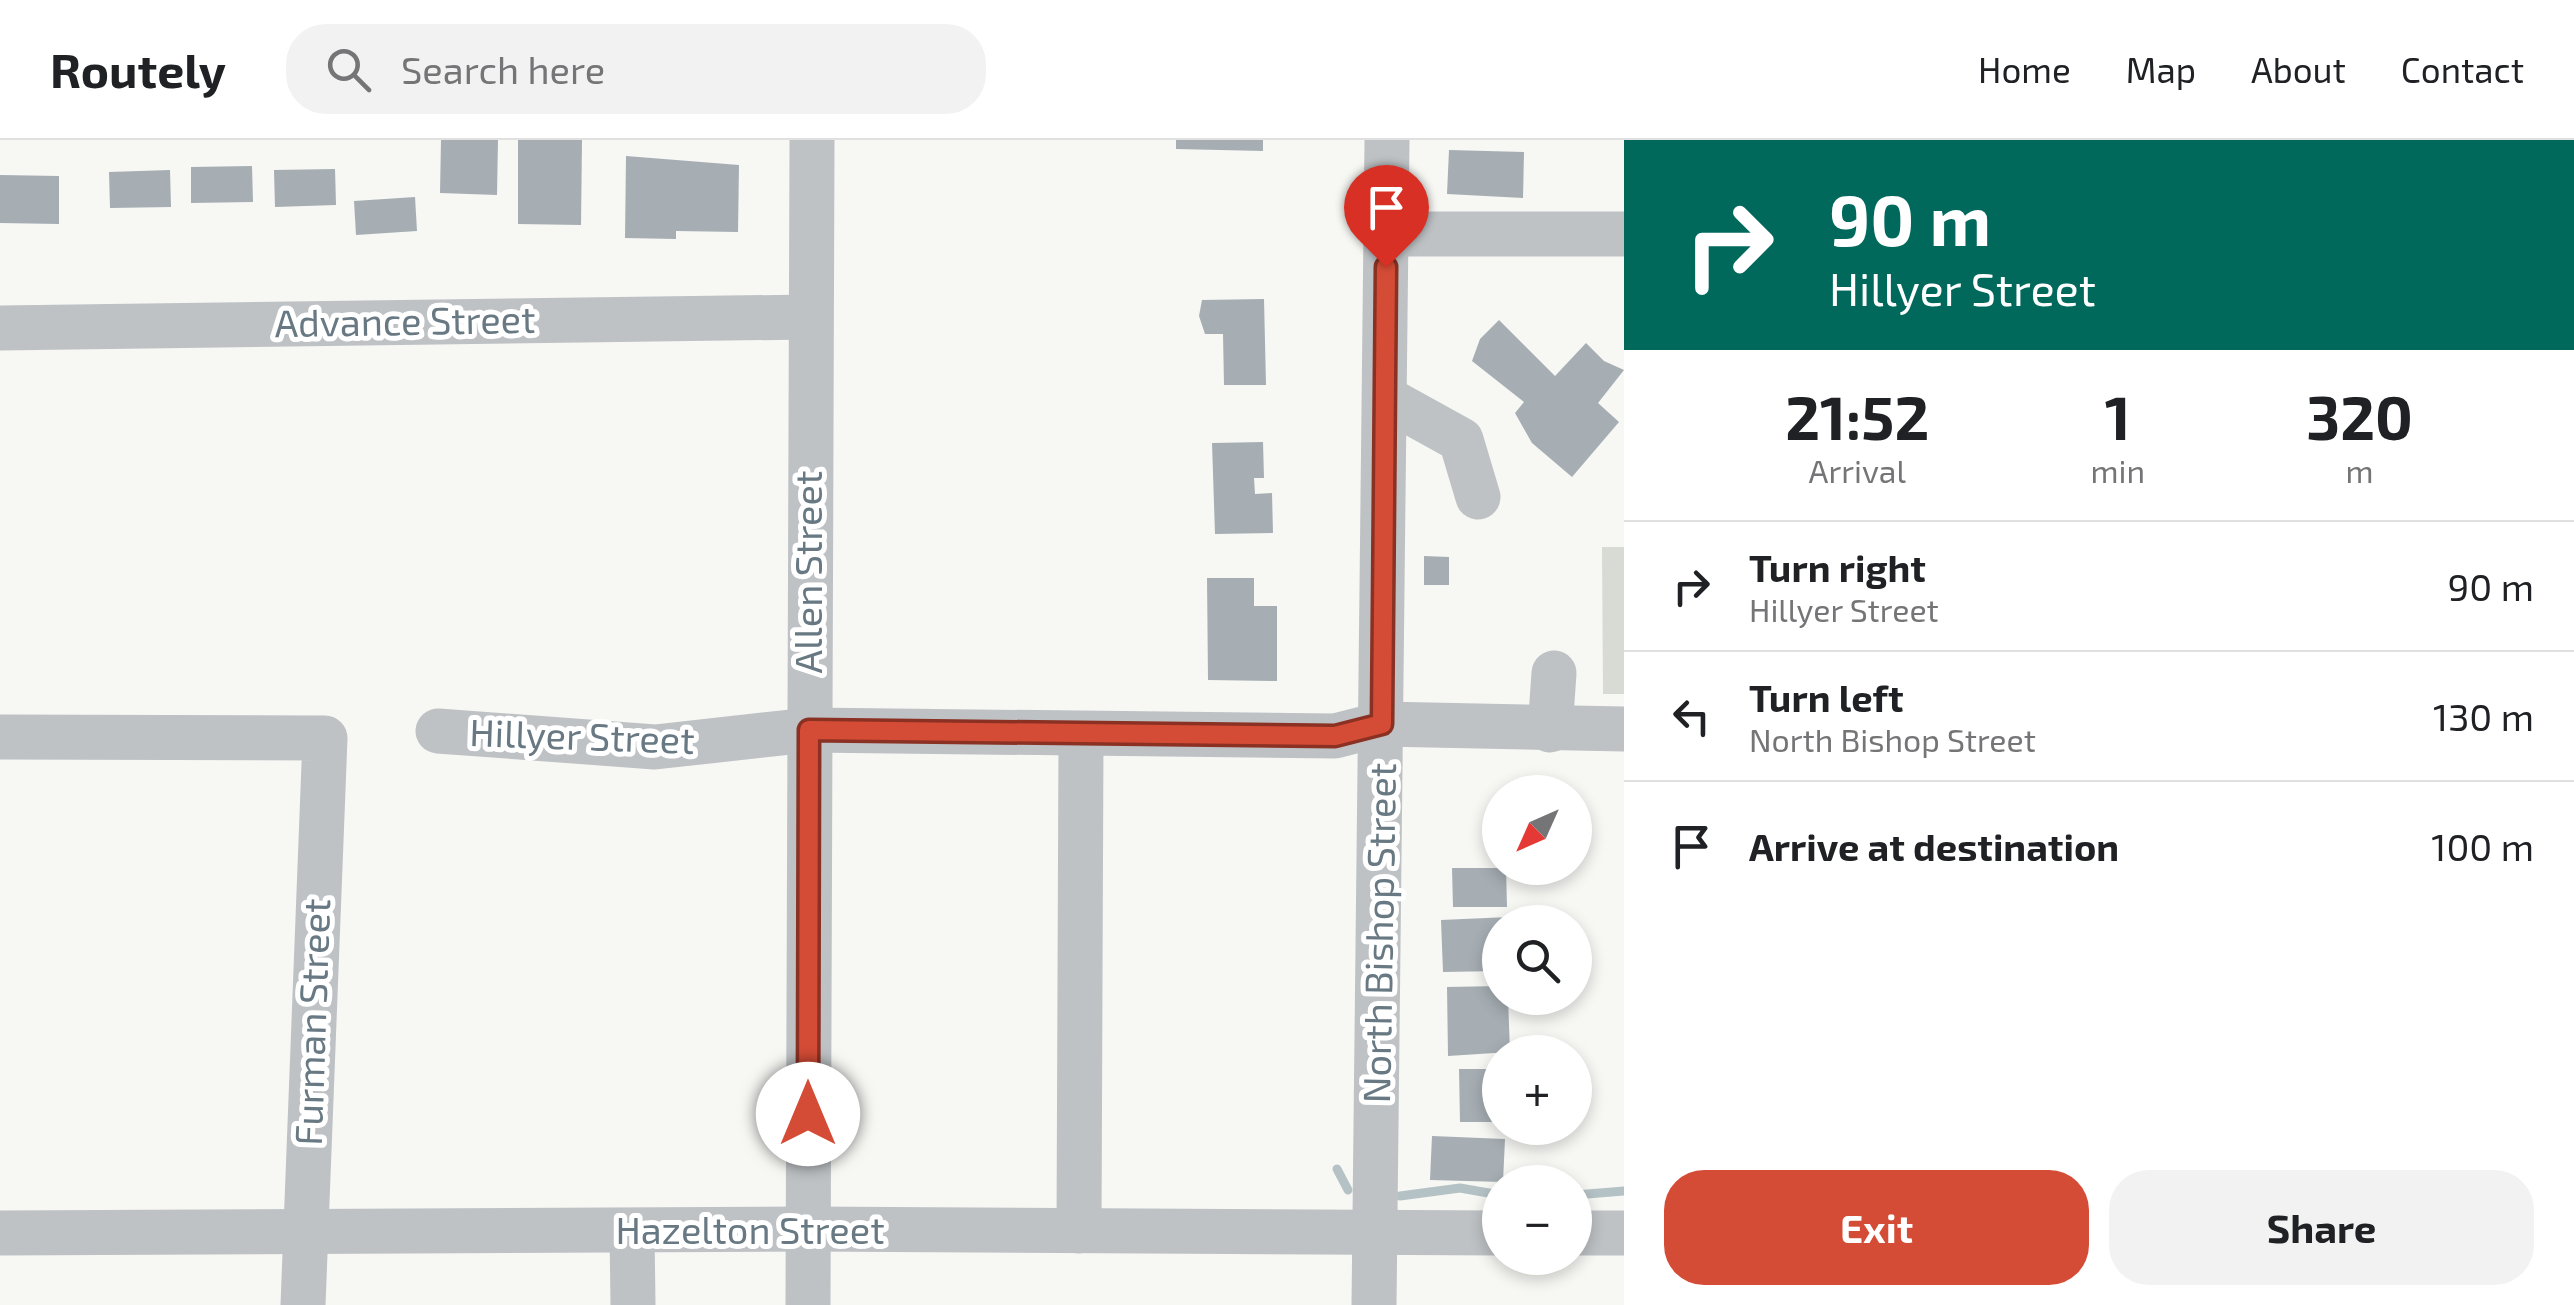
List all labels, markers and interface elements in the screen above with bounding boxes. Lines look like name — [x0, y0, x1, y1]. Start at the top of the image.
search box — [286, 24, 986, 114]
text: Routely — [50, 40, 226, 98]
icon: search — [321, 42, 376, 97]
text: Search here — [401, 46, 605, 92]
text: Home — [1978, 48, 2071, 90]
text: Map — [2126, 48, 2196, 90]
text: About — [2251, 48, 2346, 90]
text: Contact — [2401, 48, 2524, 90]
pin — [1344, 165, 1429, 268]
text: 90 m — [1829, 176, 1991, 260]
icon: arrive — [1359, 180, 1414, 235]
icon: right — [1664, 180, 1794, 310]
text: Hillyer Street — [1829, 261, 2096, 315]
street label: Advance Street — [274, 295, 536, 345]
text: 21:52 — [1785, 380, 1929, 452]
text: 1 — [2105, 380, 2131, 452]
text: 320 — [2306, 380, 2413, 452]
text: Arrival — [1809, 451, 1906, 489]
text: min — [2090, 451, 2145, 489]
text: m — [2345, 451, 2374, 489]
street label: Allen Street — [784, 471, 830, 673]
text: Turn right — [1749, 544, 1926, 590]
icon: right — [1664, 559, 1719, 614]
text: 90 m — [2448, 563, 2534, 609]
text: Hillyer Street — [1749, 590, 1939, 628]
text: Turn left — [1749, 674, 1904, 720]
icon: left — [1664, 689, 1719, 744]
text: 130 m — [2433, 693, 2534, 739]
street label: Hillyer Street — [469, 708, 695, 762]
text: North Bishop Street — [1749, 720, 2036, 758]
street label: North Bishop Street — [1352, 762, 1404, 1104]
north arrow — [1482, 775, 1592, 885]
map controls — [1482, 775, 1592, 1275]
icon: arrive — [1664, 819, 1719, 874]
text: Arrive at destination — [1749, 823, 2119, 869]
text: 100 m — [2431, 823, 2534, 869]
street label: Furman Street — [284, 898, 338, 1146]
button: search — [1482, 905, 1592, 1015]
button: + — [1482, 1035, 1592, 1145]
position arrow — [756, 1062, 860, 1166]
button: − — [1482, 1165, 1592, 1275]
button: Exit — [1664, 1170, 2089, 1285]
button: Share — [2109, 1170, 2534, 1285]
street label: Hazelton Street — [615, 1206, 885, 1252]

